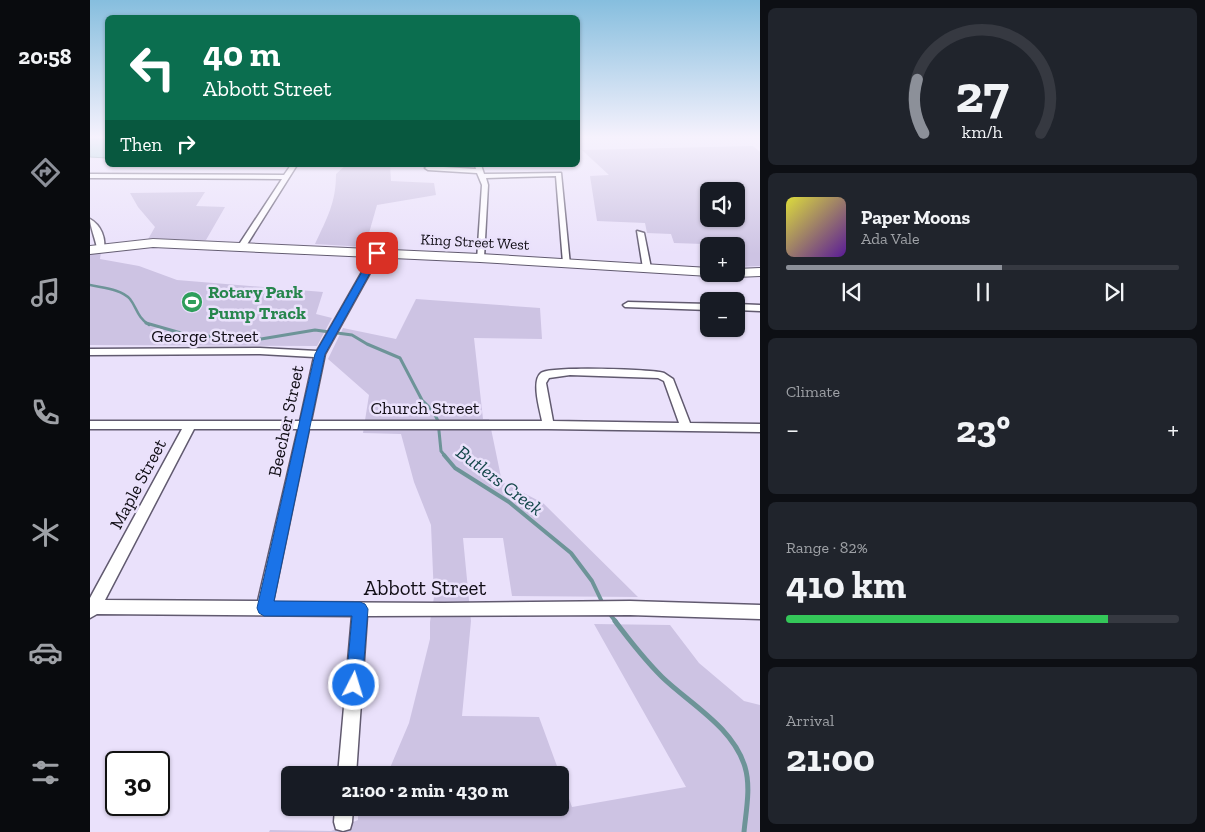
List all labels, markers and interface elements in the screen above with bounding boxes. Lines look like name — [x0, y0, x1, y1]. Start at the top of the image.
text: 40 m — [203, 33, 280, 75]
icon: left — [120, 35, 185, 100]
text: 20:58 — [18, 43, 72, 70]
text: 27 — [956, 63, 1010, 125]
text: Abbott Street — [203, 75, 331, 102]
text: km/h — [962, 121, 1003, 143]
icon: right — [172, 130, 200, 158]
text: Then — [120, 133, 162, 156]
icon: directions — [28, 155, 63, 190]
map controls — [700, 182, 745, 337]
button: sound — [700, 182, 745, 227]
text: Paper Moons — [861, 206, 970, 229]
text: Ada Vale — [861, 229, 920, 248]
street label: King Street West — [420, 230, 530, 254]
pin — [356, 232, 398, 274]
button: + — [700, 237, 745, 282]
icon: arrive — [363, 239, 391, 267]
icon: music — [28, 275, 63, 310]
icon: previous — [838, 278, 866, 306]
icon: pause — [969, 278, 997, 306]
icon: next — [1100, 278, 1128, 306]
place label: Rotary Park Pump Track — [208, 281, 306, 324]
sports icon: Rotary Park Pump Track — [180, 290, 204, 314]
button: − — [700, 292, 745, 337]
street label: George Street — [151, 325, 259, 347]
street label: Beecher Street — [263, 363, 309, 479]
text: Climate — [786, 382, 840, 401]
icon: phone — [28, 395, 63, 430]
street label: Church Street — [370, 397, 480, 419]
text: 23° — [956, 406, 1010, 452]
text: − — [786, 413, 799, 446]
text: + — [1167, 413, 1179, 446]
street label: Maple Street — [105, 435, 171, 533]
water label: Butlers Creek — [452, 440, 548, 520]
icon: climate — [28, 515, 63, 550]
text: Range · 82% — [786, 538, 868, 557]
text: 410 km — [786, 562, 906, 608]
street label: Abbott Street — [364, 575, 486, 600]
icon: car — [28, 635, 63, 670]
position arrow — [327, 658, 379, 710]
text: Arrival — [786, 711, 834, 730]
text: 21:00 — [786, 735, 875, 781]
speed limit sign: 30 — [105, 751, 170, 816]
icon: filters — [28, 755, 63, 790]
text: 21:00 · 2 min · 430 m — [342, 779, 508, 802]

